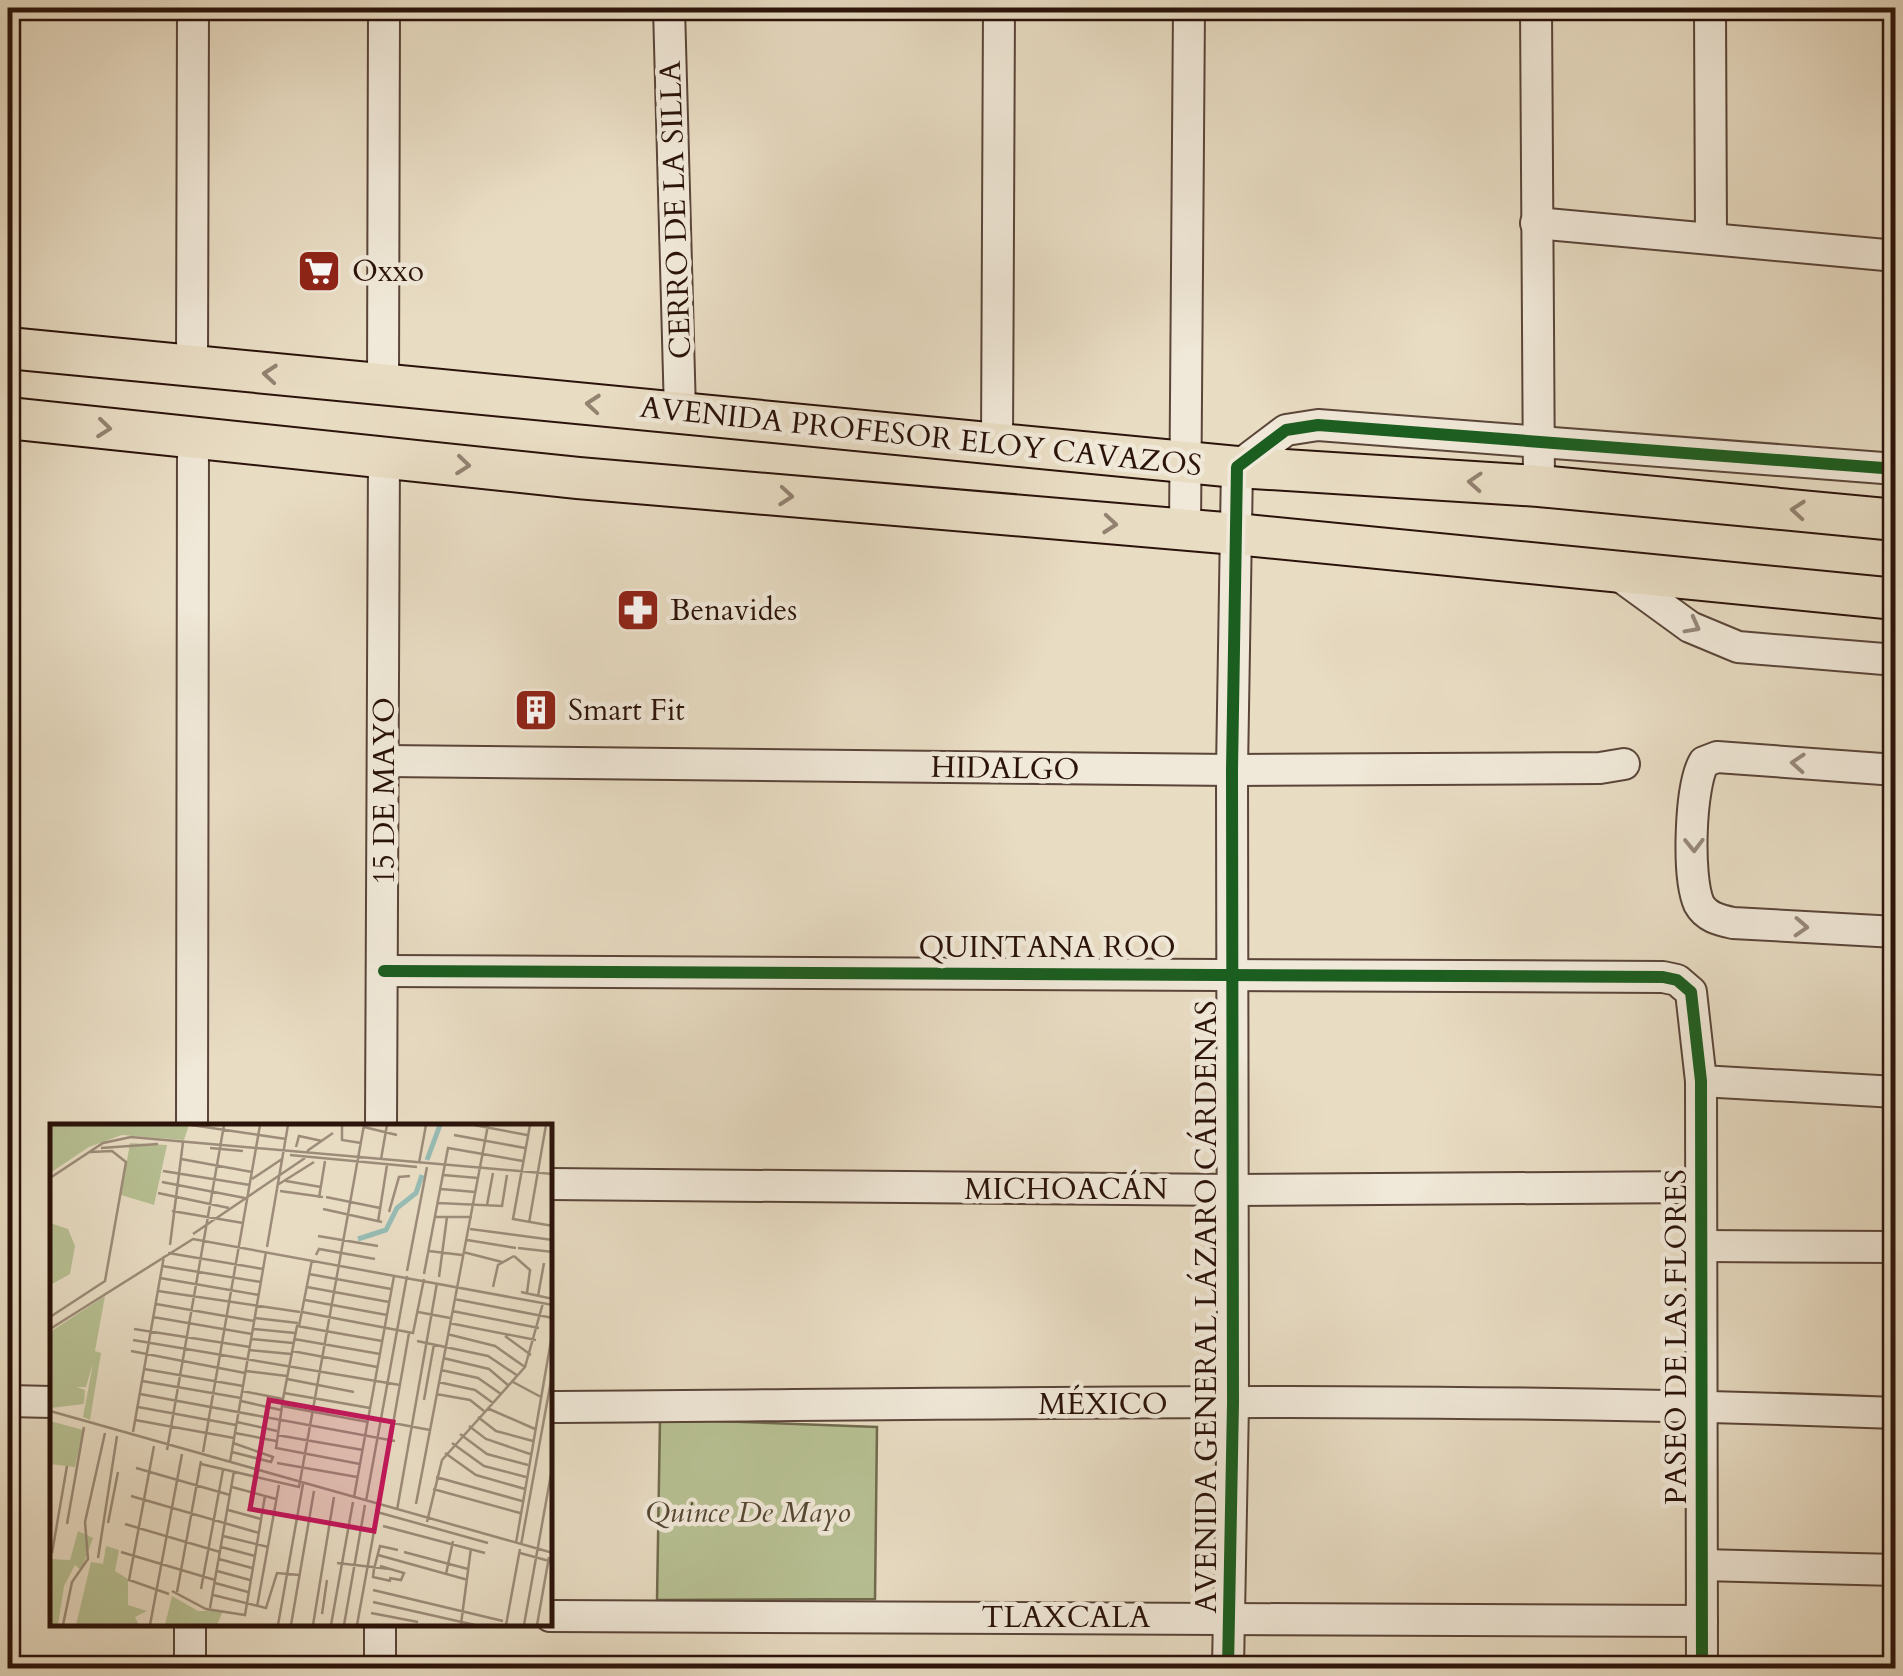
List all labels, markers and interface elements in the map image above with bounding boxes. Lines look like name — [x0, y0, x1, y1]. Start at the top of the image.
street label: CERRO DE LA SILLA — [650, 59, 701, 360]
supermarket icon: Oxxo — [296, 248, 342, 294]
place label: Oxxo — [352, 251, 424, 292]
one-way arrow — [261, 363, 277, 385]
street label: AVENIDA PROFESOR ELOY CAVAZOS — [638, 387, 1204, 486]
one-way arrow — [585, 393, 601, 415]
one-way arrow — [97, 417, 113, 438]
one-way arrow — [455, 454, 471, 475]
one-way arrow — [1466, 471, 1482, 493]
one-way arrow — [778, 485, 794, 507]
one-way arrow — [1790, 500, 1806, 522]
one-way arrow — [1102, 512, 1118, 534]
pharmacy icon: Benavides — [615, 587, 661, 633]
place label: Benavides — [670, 590, 797, 631]
one-way arrow — [1683, 614, 1701, 634]
building icon: Smart Fit — [513, 687, 559, 733]
place label: Smart Fit — [568, 690, 685, 731]
street label: 15 DE MAYO — [364, 697, 405, 885]
street label: HIDALGO — [930, 747, 1080, 790]
one-way arrow — [1790, 752, 1806, 774]
one-way arrow — [1683, 838, 1704, 854]
one-way arrow — [1793, 916, 1809, 937]
street label: QUINTANA ROO — [918, 927, 1176, 968]
street label: AVENIDA GENERAL LÁZARO CÁRDENAS — [1186, 1000, 1227, 1614]
inset map — [50, 1124, 552, 1626]
street label: MICHOACÁN — [964, 1169, 1168, 1210]
street label: PASEO DE LAS FLORES — [1656, 1169, 1697, 1505]
street label: MÉXICO — [1038, 1384, 1168, 1425]
park label: Quince De Mayo — [645, 1492, 851, 1533]
street label: TLAXCALA — [982, 1597, 1151, 1638]

